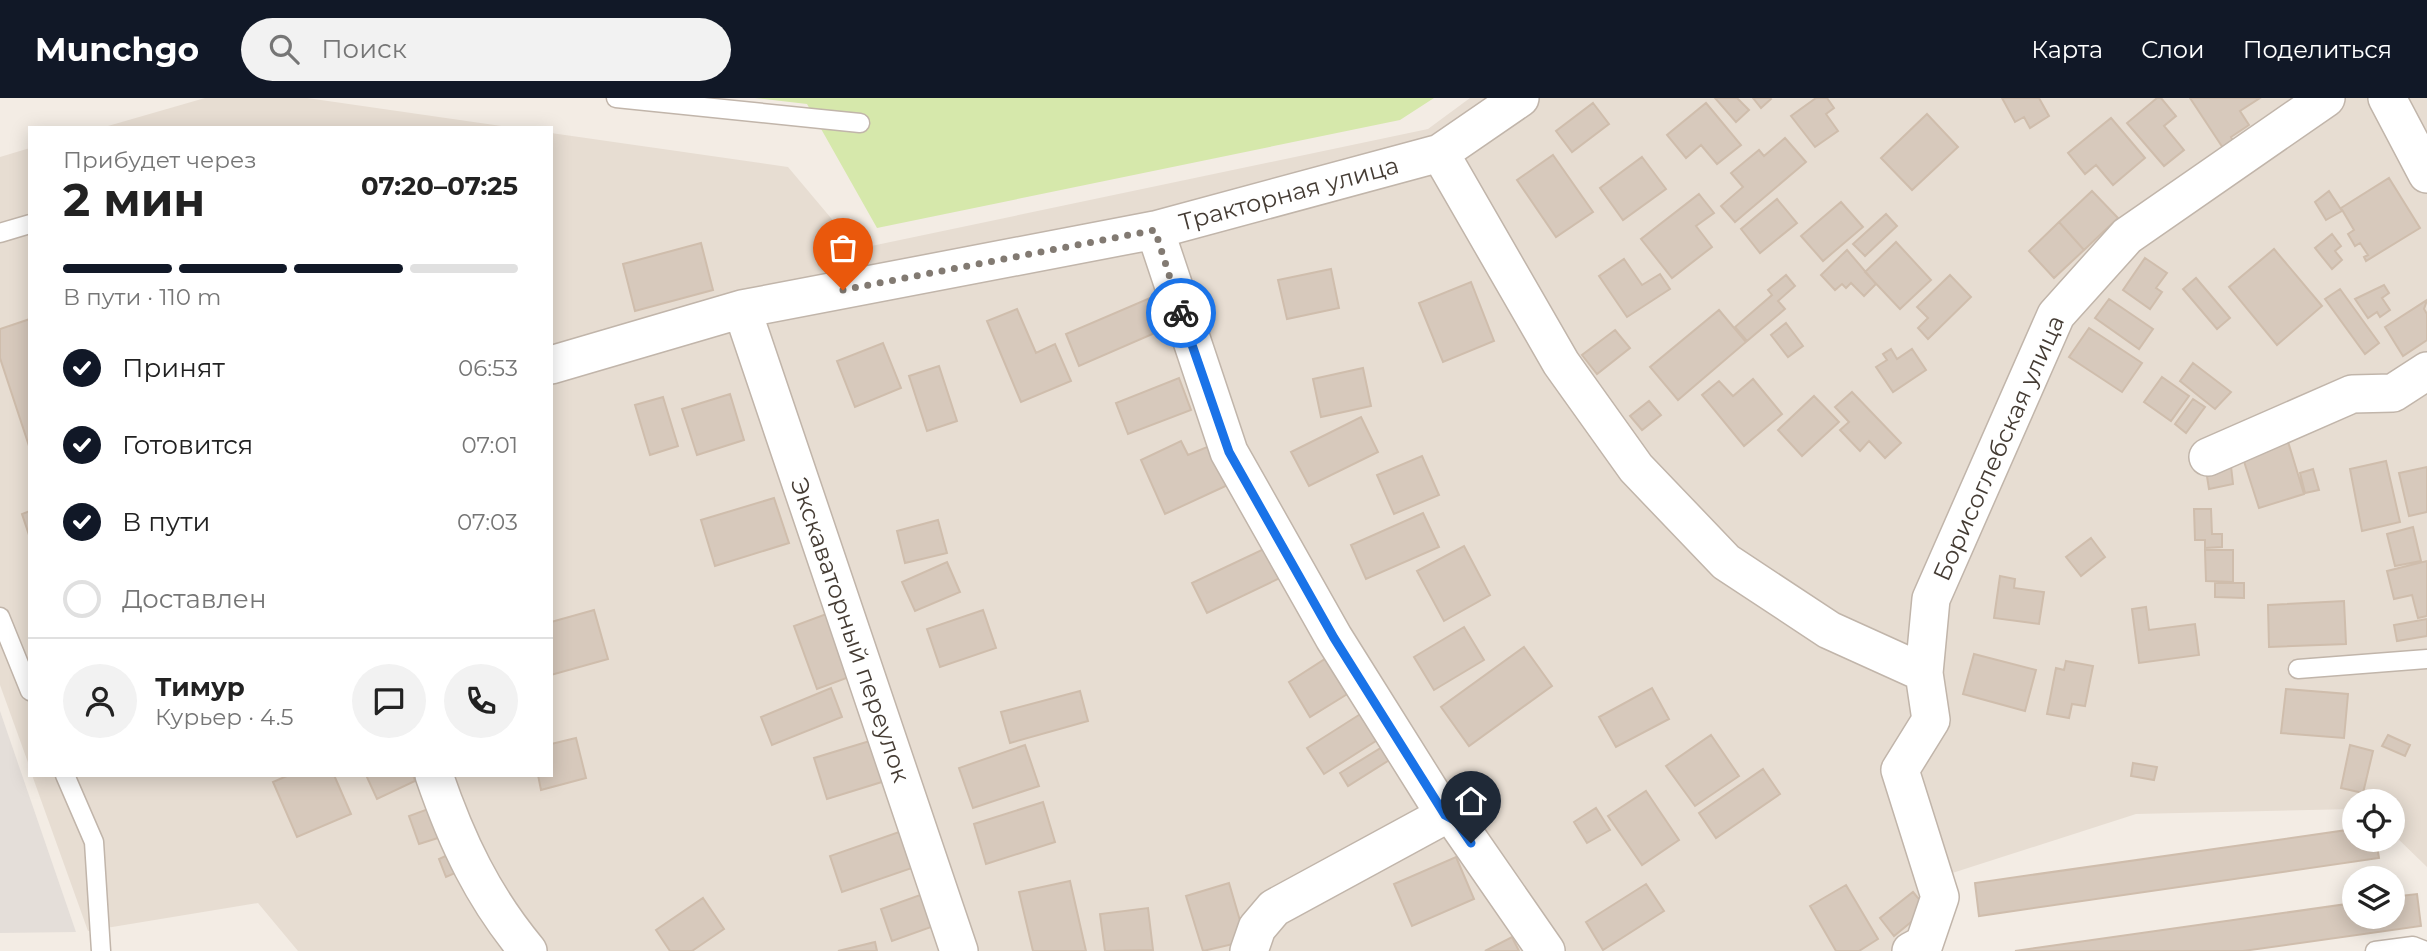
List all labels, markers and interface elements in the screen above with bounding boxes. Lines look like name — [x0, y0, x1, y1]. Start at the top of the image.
search box — [241, 18, 731, 81]
text: Munchgo — [35, 29, 199, 69]
icon: search — [265, 30, 303, 68]
text: Поиск — [321, 33, 407, 65]
text: Карта — [2031, 35, 2103, 64]
text: Слои — [2141, 35, 2205, 64]
text: Поделиться — [2243, 35, 2392, 64]
text: Прибудет через — [63, 146, 257, 174]
street label: Тракторная улица — [1176, 150, 1402, 237]
text: 07:20–07:25 — [361, 170, 518, 202]
text: 2 мин — [63, 171, 205, 228]
pin — [813, 218, 873, 290]
icon: bag — [824, 229, 862, 267]
courier — [1146, 278, 1216, 348]
text: В пути · 110 m — [63, 283, 221, 311]
icon: bike — [1162, 294, 1200, 332]
street label: Борисоглебская улица — [1927, 311, 2070, 585]
icon: check — [63, 349, 101, 387]
text: Принят — [122, 352, 225, 384]
text: 06:53 — [458, 354, 518, 382]
icon: check — [63, 426, 101, 464]
text: Готовится — [122, 429, 253, 461]
text: 07:01 — [461, 431, 518, 459]
street label: Экскаваторный переулок — [785, 474, 916, 786]
icon: check — [63, 503, 101, 541]
text: В пути — [122, 506, 211, 538]
text: 07:03 — [457, 508, 518, 536]
text: Доставлен — [122, 583, 267, 615]
button: person — [63, 664, 137, 738]
button: chat — [352, 664, 426, 738]
button: phone — [444, 664, 518, 738]
text: Тимур — [155, 671, 245, 703]
text: Курьер · 4.5 — [155, 703, 294, 731]
pin — [1441, 771, 1501, 843]
icon: home — [1452, 782, 1490, 820]
map controls — [2342, 789, 2405, 929]
button: locate — [2342, 789, 2405, 852]
button: layers — [2342, 866, 2405, 929]

